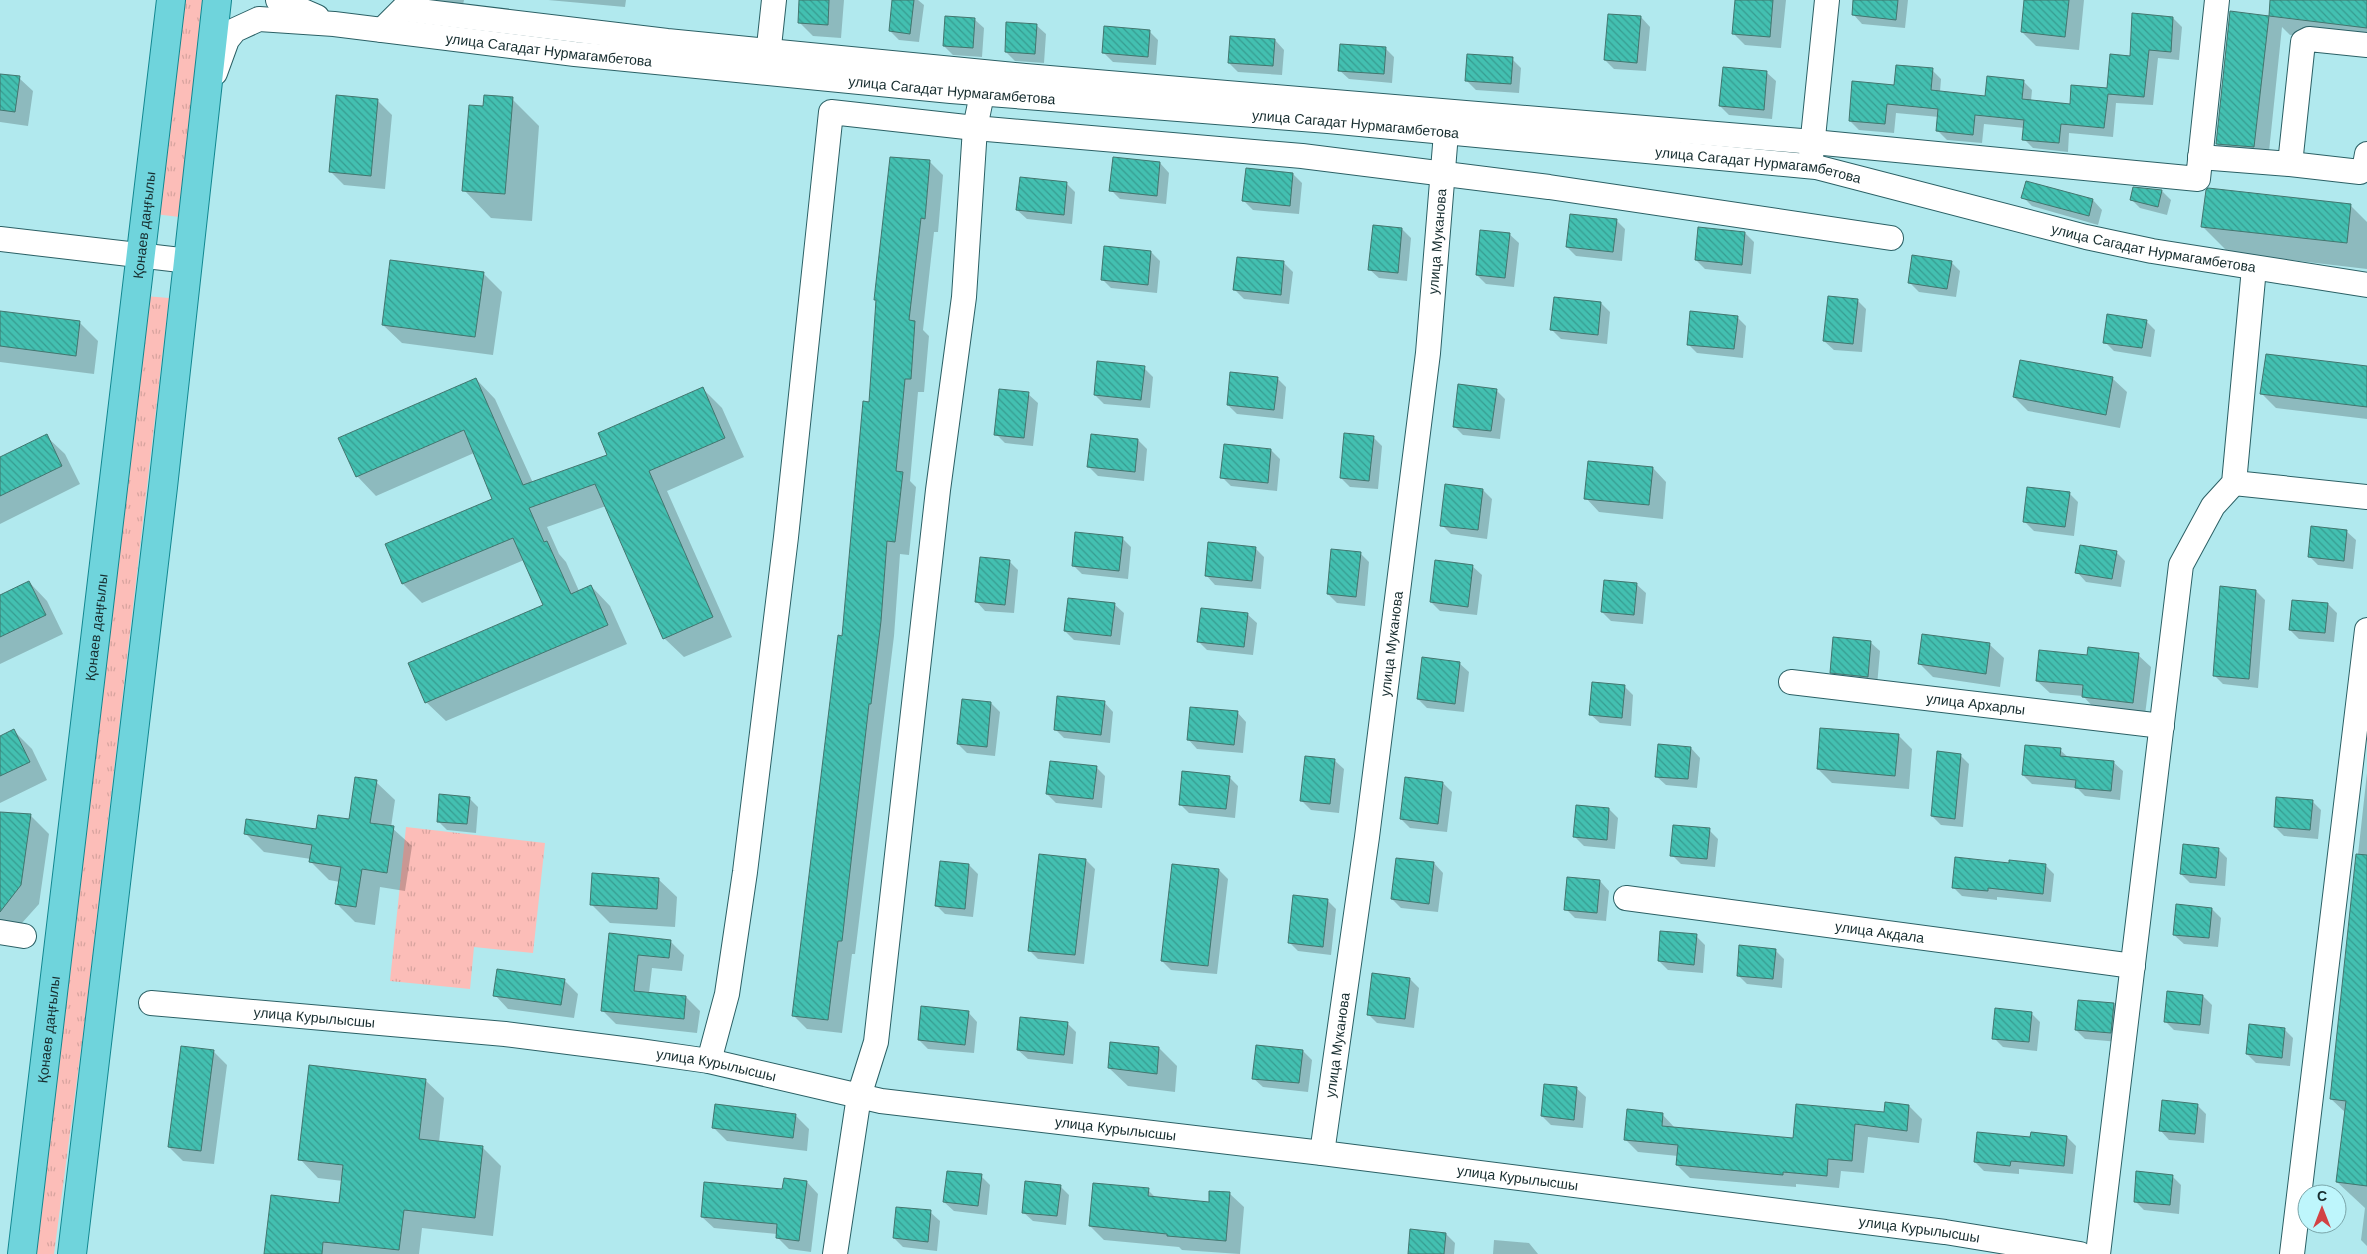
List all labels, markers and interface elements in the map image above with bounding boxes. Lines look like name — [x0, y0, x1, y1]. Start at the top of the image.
street label: улица Сагадат Нурмагамбетова — [445, 30, 653, 70]
street label: улица Сагадат Нурмагамбетова — [848, 73, 1056, 107]
street label: улица Сагадат Нурмагамбетова — [1251, 107, 1460, 141]
street label: улица Сагадат Нурмагамбетова — [1655, 144, 1863, 186]
street label: Қонаев даңғылы — [130, 171, 159, 280]
street label: улица Муканова — [1425, 188, 1449, 295]
street label: улица Сагадат Нурмагамбетова — [2050, 220, 2257, 275]
street label: Қонаев даңғылы — [82, 573, 111, 682]
street label: улица Муканова — [1377, 590, 1406, 697]
street label: улица Архарлы — [1925, 690, 2026, 718]
street label: улица Акдала — [1834, 918, 1926, 946]
street label: Қонаев даңғылы — [34, 975, 63, 1084]
street label: улица Муканова — [1322, 991, 1353, 1099]
street label: улица Курылысшы — [253, 1004, 376, 1031]
street label: улица Курылысшы — [655, 1046, 778, 1084]
street label: улица Курылысшы — [1054, 1114, 1177, 1144]
street label: улица Курылысшы — [1456, 1162, 1579, 1193]
north arrow — [2297, 1184, 2347, 1234]
text: С — [2317, 1188, 2327, 1204]
street label: улица Курылысшы — [1858, 1213, 1981, 1246]

